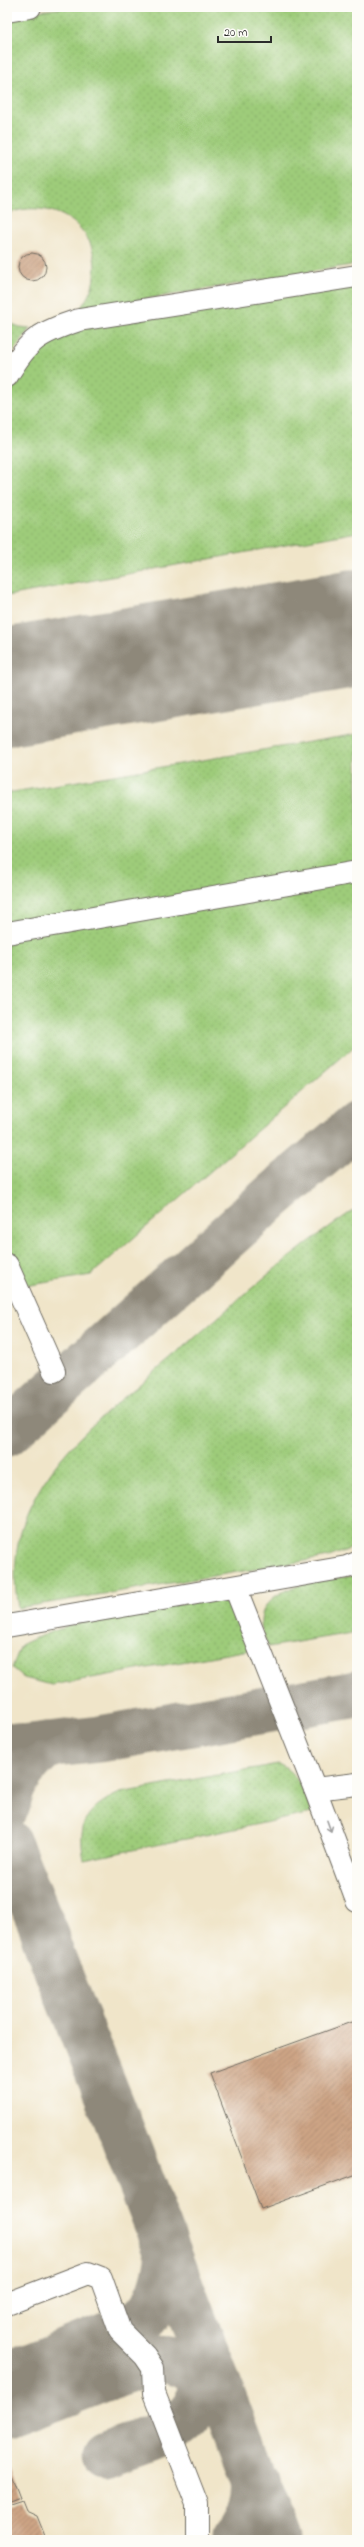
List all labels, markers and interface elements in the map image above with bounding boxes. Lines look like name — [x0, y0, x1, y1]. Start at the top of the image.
scale bar — [218, 18, 271, 44]
text: 20 m — [224, 24, 247, 42]
one-way arrow — [325, 1819, 333, 1831]

